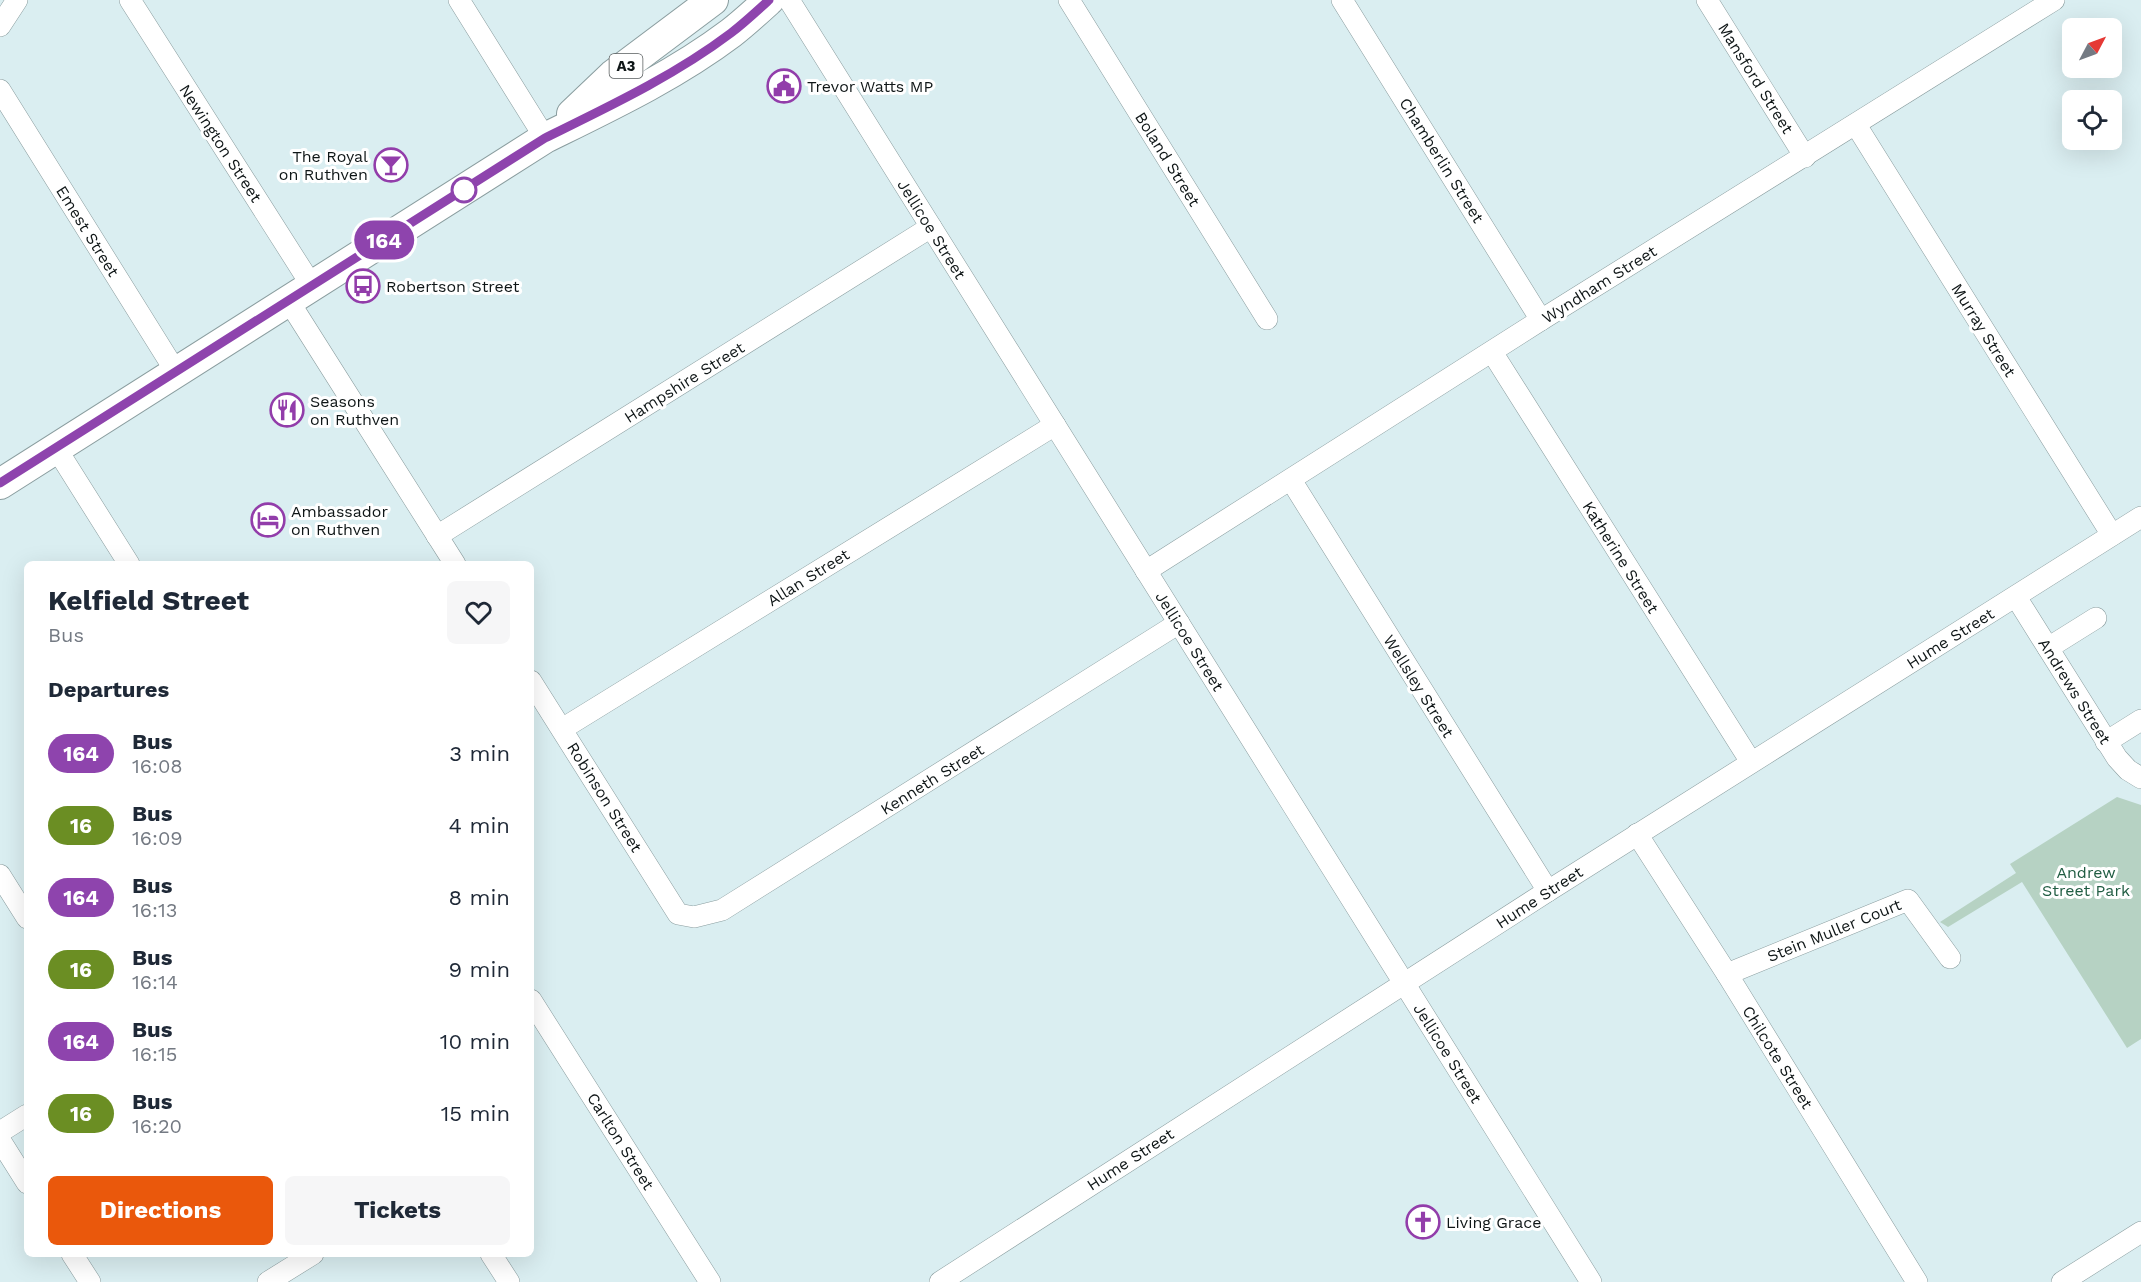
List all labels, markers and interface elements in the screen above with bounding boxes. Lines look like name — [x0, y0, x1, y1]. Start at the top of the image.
north arrow — [2062, 18, 2122, 78]
map controls — [2062, 18, 2122, 150]
street label: Mansford Street — [1714, 20, 1797, 137]
road number: A3 — [610, 54, 642, 78]
public building icon: Trevor Watts MP — [766, 68, 802, 104]
place label: Trevor Watts MP — [807, 77, 933, 96]
street label: Newington Street — [175, 81, 266, 206]
button: locate — [2062, 90, 2122, 150]
street label: Chamberlin Street — [1395, 94, 1488, 226]
street label: Boland Street — [1131, 109, 1204, 210]
place label: The Royal on Ruthven — [279, 147, 368, 184]
bar icon: The Royal on Ruthven — [373, 147, 409, 183]
street label: Jellicoe Street — [893, 176, 970, 283]
unlabelled marker — [451, 177, 477, 203]
street label: Emest Street — [52, 182, 123, 280]
line badge: 164 — [350, 220, 418, 260]
text: 164 — [366, 228, 402, 253]
street label: Wyndham Street — [1539, 241, 1660, 327]
bus stop icon: Robertson Street — [345, 268, 381, 304]
place label: Robertson Street — [386, 277, 520, 296]
street label: Murray Street — [1947, 280, 2020, 381]
street label: Hampshire Street — [621, 338, 748, 427]
restaurant icon: Seasons on Ruthven — [269, 392, 305, 428]
place label: Seasons on Ruthven — [310, 392, 399, 429]
street label: Katherine Street — [1579, 498, 1663, 617]
hotel icon: Ambassador on Ruthven — [250, 502, 286, 538]
place label: Ambassador on Ruthven — [291, 502, 388, 539]
street label: Allan Street — [764, 545, 853, 610]
button: heart — [447, 581, 510, 644]
text: Kelfield Street — [48, 584, 249, 617]
street label: Jellicoe Street — [1151, 588, 1228, 695]
street label: Hume Street — [1903, 604, 1998, 673]
text: Bus — [48, 623, 84, 647]
street label: Wellsley Street — [1379, 631, 1458, 741]
street label: Andrews Street — [2034, 635, 2115, 748]
text: Departures — [48, 677, 169, 702]
text: Bus — [132, 729, 172, 754]
street label: Robinson Street — [563, 739, 646, 856]
street label: Kenneth Street — [877, 740, 988, 819]
text: 164 — [63, 741, 99, 766]
text: 3 min — [449, 741, 510, 766]
text: 16:08 — [132, 754, 183, 778]
text: Bus — [132, 801, 172, 826]
text: 16 — [70, 813, 92, 838]
text: 4 min — [449, 813, 510, 838]
text: 16:09 — [132, 826, 183, 850]
street label: Hume Street — [1492, 862, 1586, 933]
park label: Andrew Street Park — [2042, 863, 2130, 900]
text: Bus — [132, 873, 172, 898]
text: 164 — [63, 885, 99, 910]
text: 8 min — [449, 885, 510, 910]
street label: Stein Muller Court — [1764, 895, 1904, 966]
text: 16:13 — [132, 898, 177, 922]
text: Bus — [132, 945, 172, 970]
text: 16 — [70, 957, 92, 982]
text: 9 min — [448, 957, 510, 982]
text: 16:14 — [132, 970, 178, 994]
street label: Jellicoe Street — [1409, 1000, 1486, 1107]
street label: Chilcote Street — [1738, 1002, 1817, 1113]
text: Bus — [132, 1017, 172, 1042]
text: 164 — [63, 1029, 99, 1054]
text: 10 min — [440, 1029, 510, 1054]
text: 16:15 — [132, 1042, 177, 1066]
text: Bus — [132, 1089, 172, 1114]
street label: Carlton Street — [583, 1089, 658, 1194]
text: 16 — [70, 1101, 92, 1126]
text: 15 min — [441, 1101, 510, 1126]
text: 16:20 — [132, 1114, 182, 1138]
street label: Hume Street — [1083, 1124, 1177, 1195]
button: Directions — [48, 1176, 273, 1245]
button: Tickets — [285, 1176, 510, 1245]
church icon: Living Grace — [1405, 1204, 1441, 1240]
place label: Living Grace — [1446, 1213, 1541, 1232]

